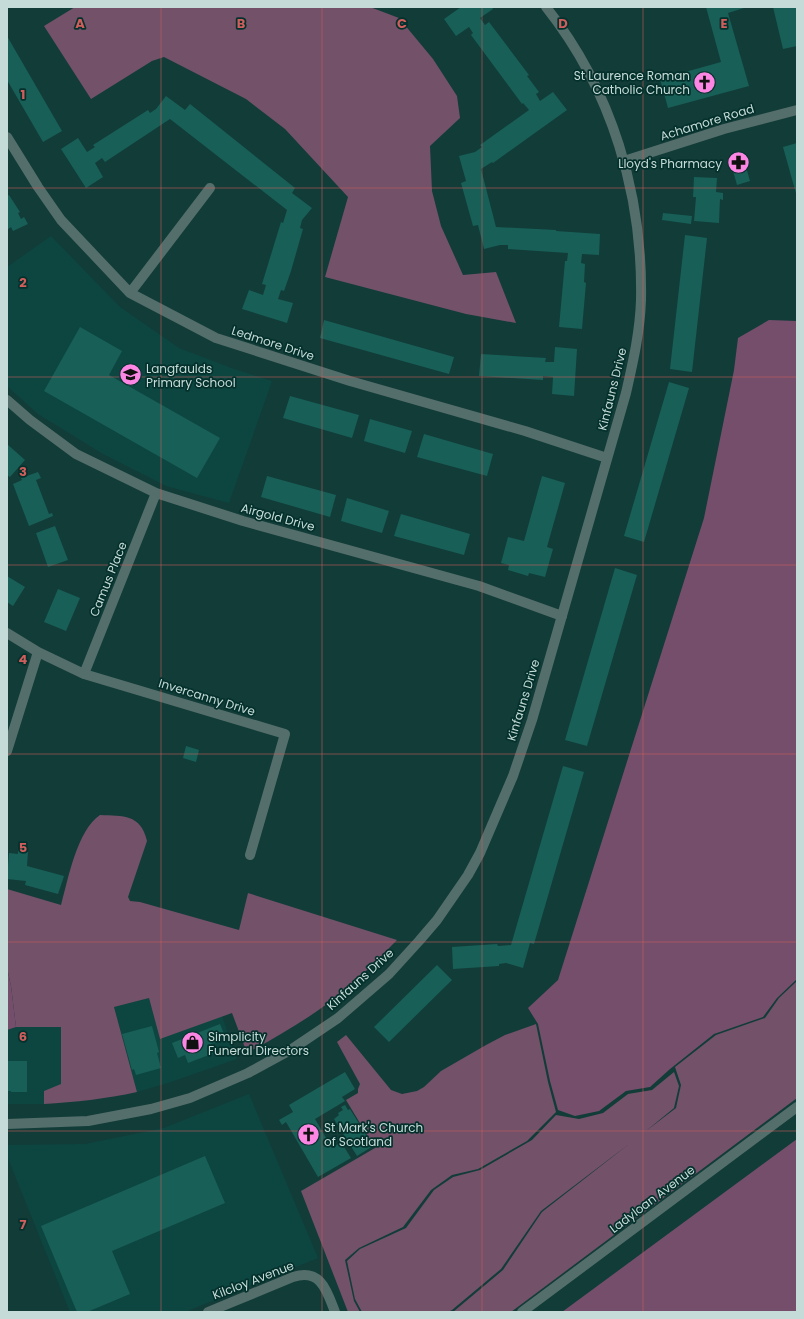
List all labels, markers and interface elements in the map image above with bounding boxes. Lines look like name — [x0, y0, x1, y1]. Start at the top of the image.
text: A — [75, 14, 85, 33]
text: B — [237, 14, 246, 33]
text: C — [397, 14, 407, 33]
text: D — [558, 14, 568, 33]
text: E — [720, 14, 728, 33]
place label: St Laurence Roman Catholic Church — [574, 67, 690, 98]
church icon: St Laurence Roman Catholic Church — [692, 69, 718, 95]
text: 1 — [21, 85, 25, 104]
street label: Achamore Road — [658, 100, 756, 144]
pharmacy icon: Lloyd's Pharmacy — [725, 150, 751, 176]
place label: Lloyd's Pharmacy — [618, 155, 722, 172]
text: 2 — [19, 273, 27, 292]
street label: Ledmore Drive — [229, 322, 317, 364]
street label: Kinfauns Drive — [593, 346, 631, 432]
place label: Langfaulds Primary School — [146, 360, 236, 391]
school or university icon: Langfaulds Primary School — [117, 362, 143, 388]
text: 3 — [19, 462, 27, 481]
street label: Airgold Drive — [239, 499, 317, 535]
street label: Camus Place — [85, 539, 131, 619]
text: 4 — [19, 650, 28, 669]
street label: Kinfauns Drive — [502, 657, 544, 743]
street label: Invercanny Drive — [157, 674, 257, 720]
text: 5 — [19, 838, 27, 857]
street label: Kinfauns Drive — [323, 944, 397, 1014]
text: 6 — [19, 1027, 27, 1046]
place label: Simplicity Funeral Directors — [208, 1028, 309, 1059]
shop icon: Simplicity Funeral Directors — [180, 1030, 206, 1056]
place label: St Mark's Church of Scotland — [324, 1119, 423, 1150]
church icon: St Mark's Church of Scotland — [295, 1121, 321, 1147]
street label: Ladyloan Avenue — [606, 1161, 698, 1237]
text: 7 — [20, 1215, 27, 1234]
street label: Kilcloy Avenue — [210, 1257, 296, 1303]

